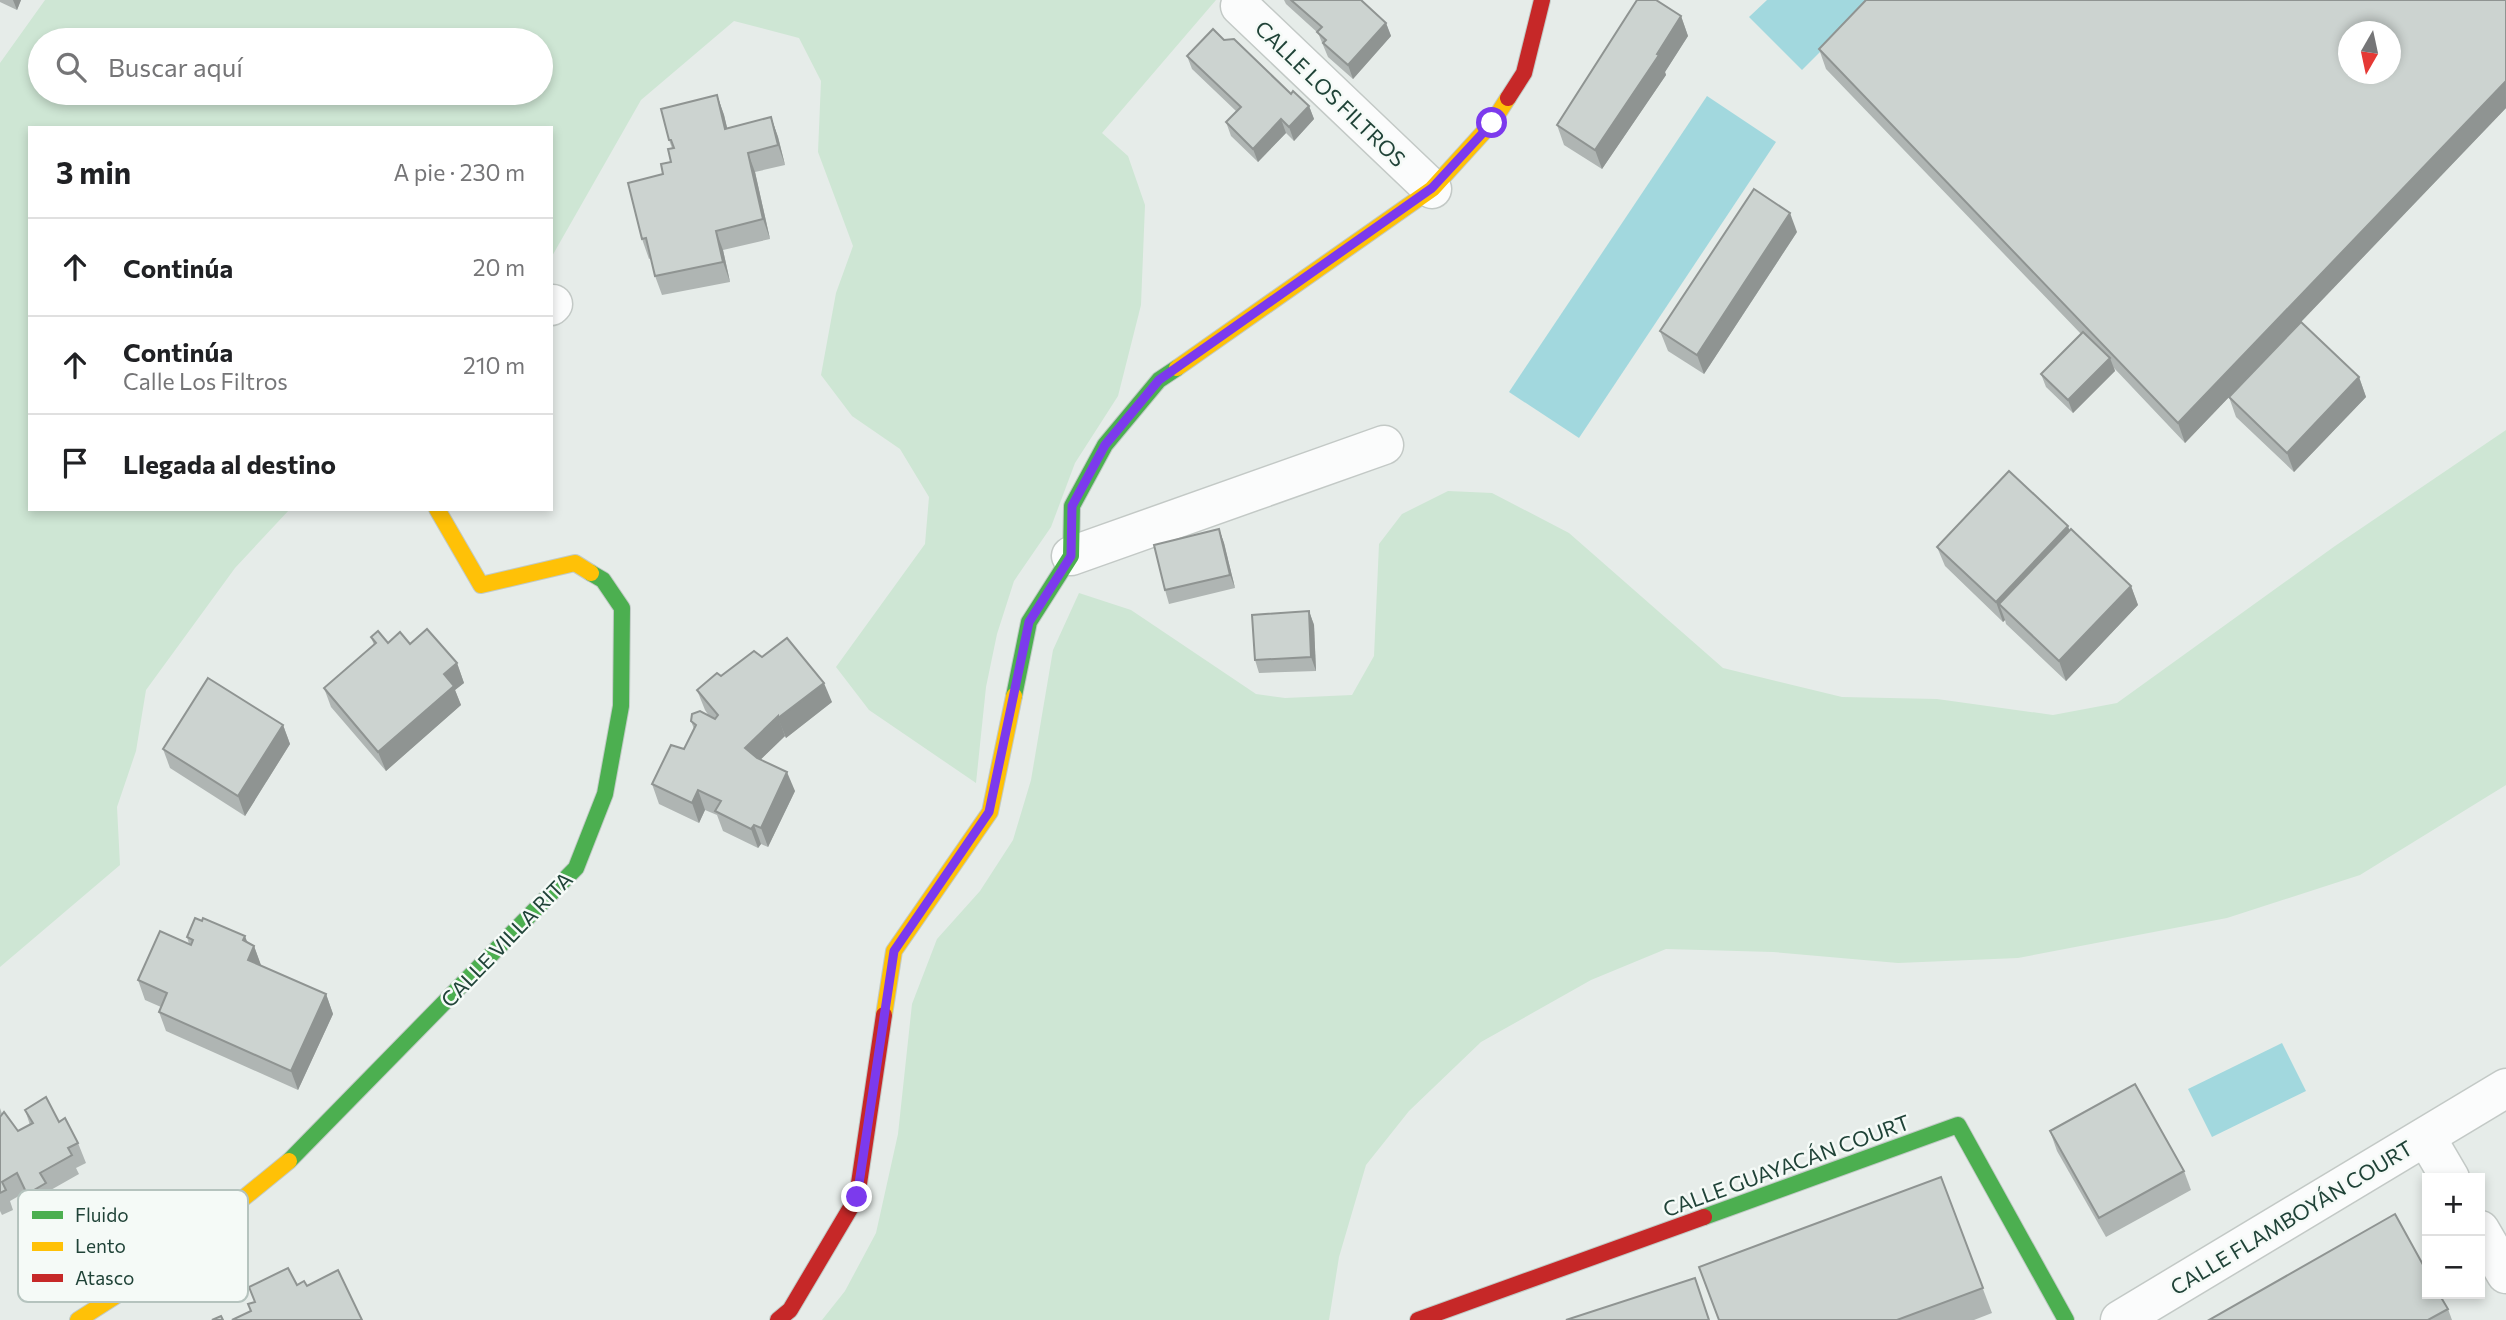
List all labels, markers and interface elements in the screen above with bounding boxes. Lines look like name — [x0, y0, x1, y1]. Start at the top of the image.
street label: CALLE LOS FILTROS — [1251, 15, 1411, 171]
north arrow — [2338, 21, 2401, 84]
search box — [28, 28, 553, 105]
icon: search — [52, 48, 90, 86]
text: Buscar aquí — [108, 51, 243, 82]
route start — [1476, 107, 1507, 138]
text: 3 min — [56, 153, 131, 190]
text: A pie · 230 m — [393, 158, 525, 186]
icon: ahead — [56, 248, 94, 286]
text: Continúa — [123, 252, 233, 283]
text: 20 m — [473, 253, 525, 281]
text: Continúa — [123, 336, 233, 367]
icon: ahead — [56, 346, 94, 384]
text: 210 m — [463, 351, 525, 379]
text: Calle Los Filtros — [123, 367, 288, 395]
icon: arrive — [56, 444, 94, 482]
text: Llegada al destino — [123, 448, 336, 479]
street label: CALLE VILLA RITA — [435, 866, 577, 1012]
street label: CALLE GUAYACÁN COURT — [1659, 1109, 1913, 1221]
street label: CALLE FLAMBOYÁN COURT — [2165, 1135, 2417, 1299]
map controls — [2422, 1173, 2485, 1299]
button: + — [2422, 1173, 2485, 1236]
route end — [841, 1181, 872, 1212]
legend — [18, 1190, 248, 1302]
text: Fluido — [75, 1203, 129, 1226]
text: Lento — [75, 1234, 126, 1257]
button: − — [2422, 1236, 2485, 1299]
text: Atasco — [75, 1266, 134, 1289]

